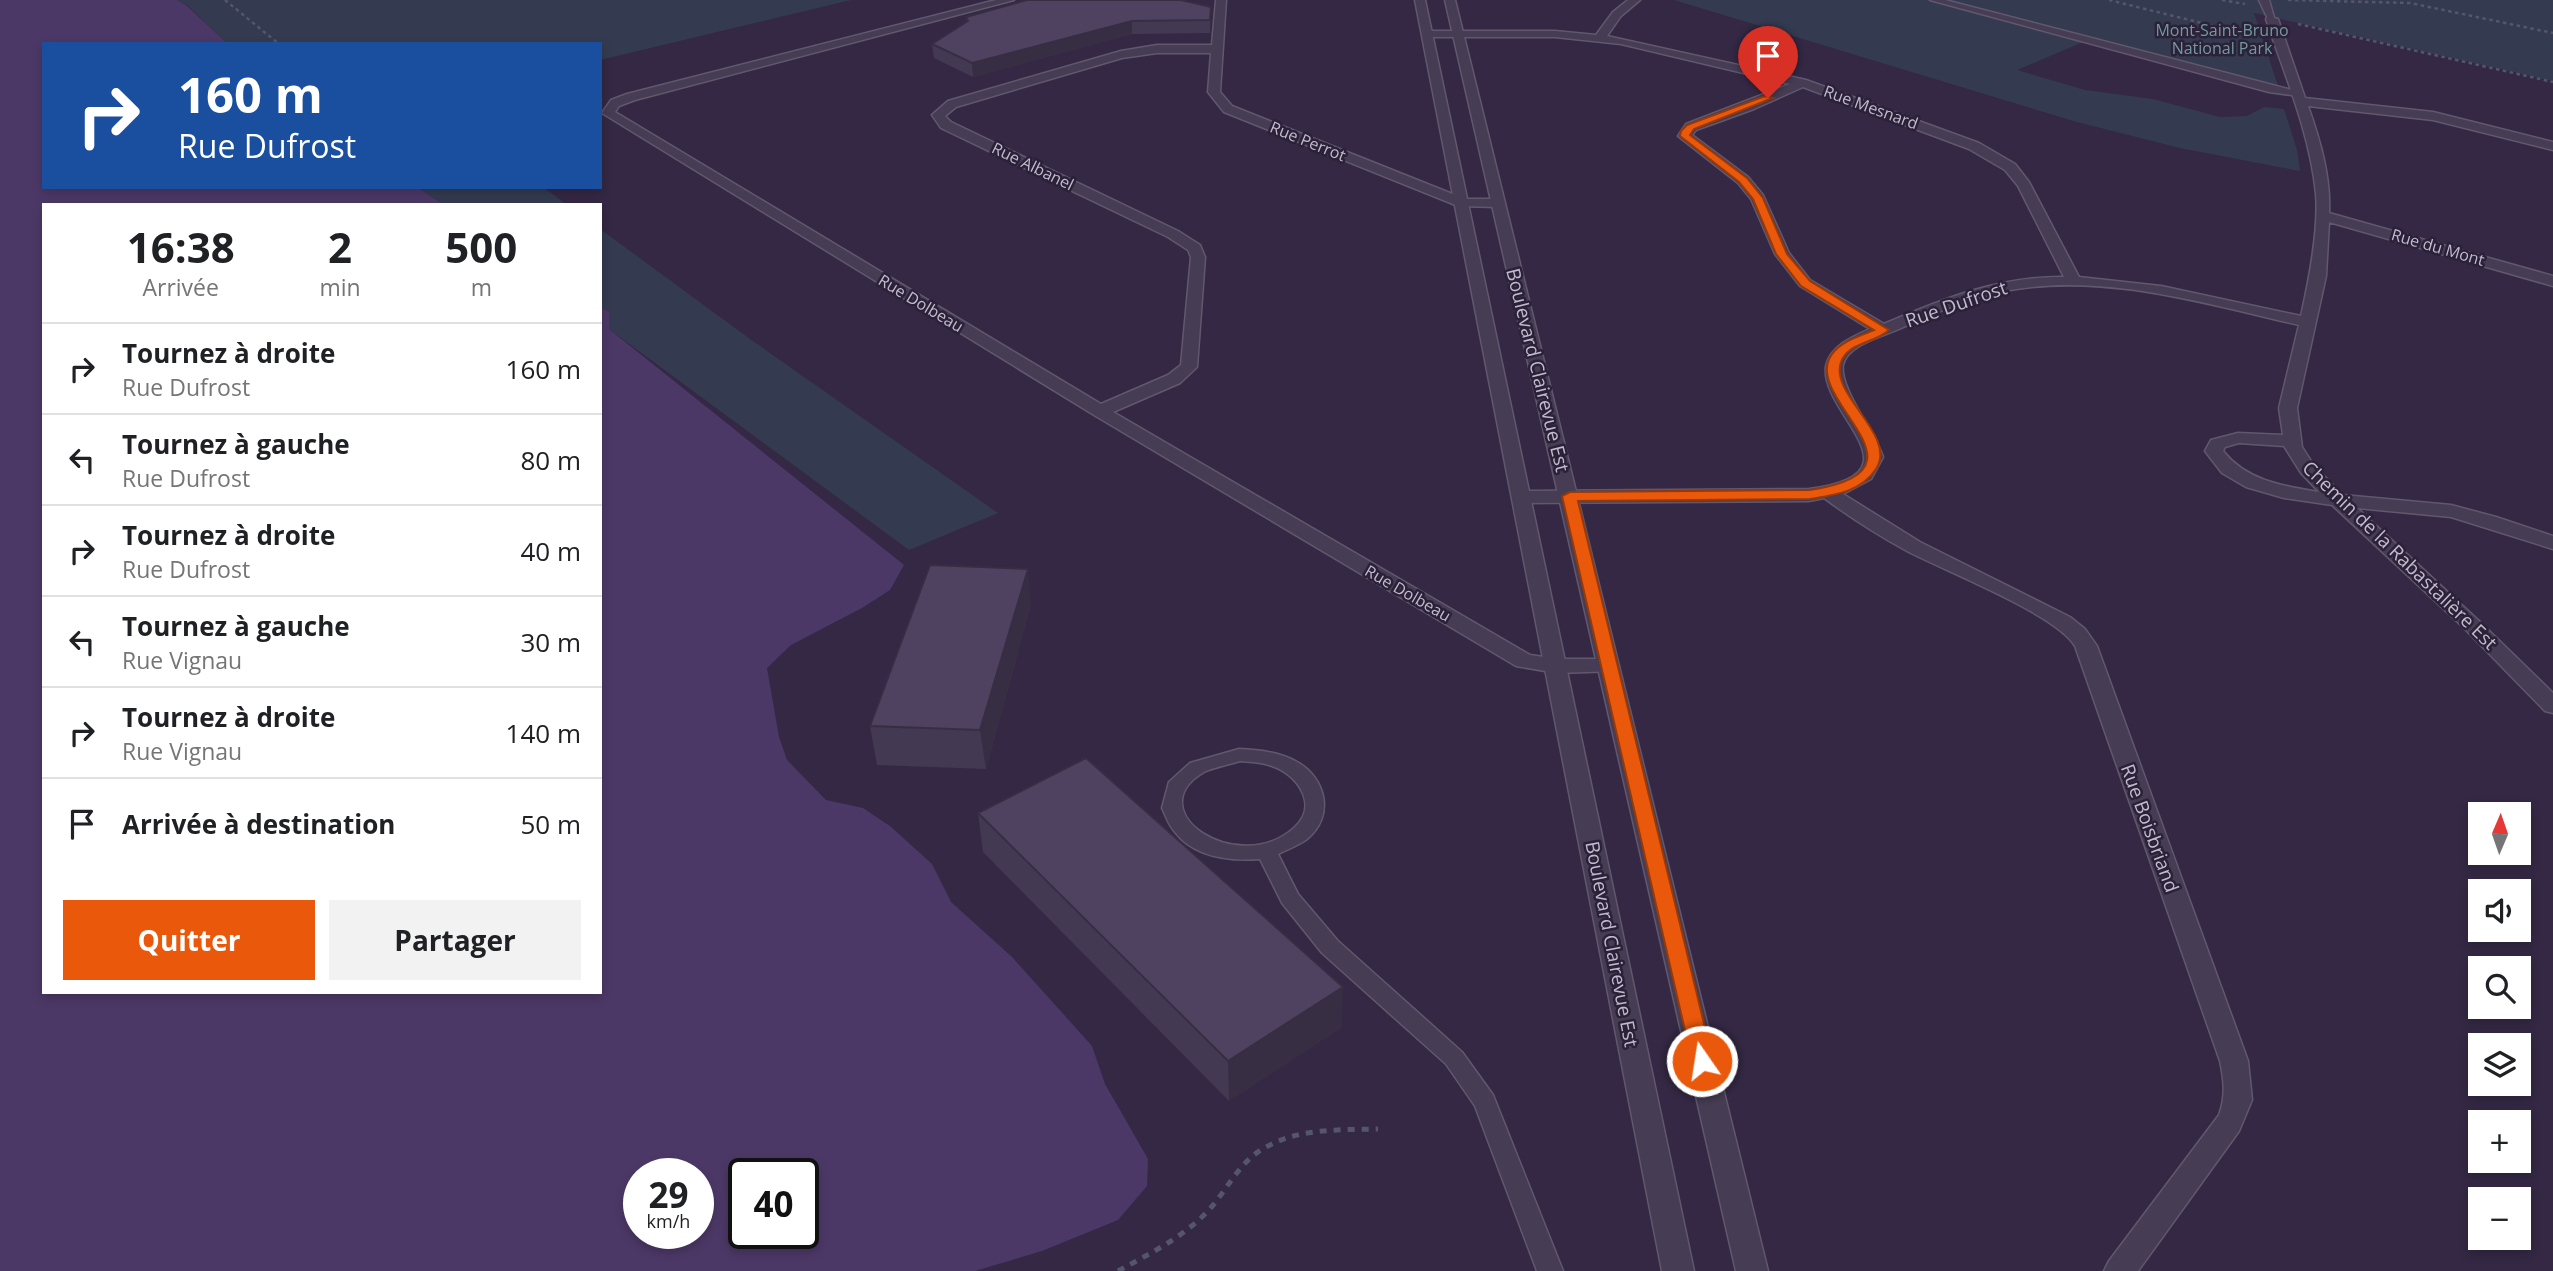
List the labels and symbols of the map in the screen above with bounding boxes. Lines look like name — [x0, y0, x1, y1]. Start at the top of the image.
park label: Mont-Saint-Bruno National Park — [2155, 19, 2289, 59]
pin — [1738, 26, 1798, 98]
street label: Rue Mesnard — [1821, 80, 1921, 134]
street label: Rue Perrot — [1267, 116, 1349, 166]
street label: Rue Albanel — [988, 137, 1078, 195]
street label: Rue du Mont — [2389, 223, 2488, 271]
street label: Boulevard Clairevue Est — [1500, 266, 1576, 475]
street label: Rue Dolbeau — [874, 269, 968, 337]
street label: Rue Dufrost — [1902, 274, 2010, 334]
street label: Chemin de la Rabastalière Est — [2297, 455, 2503, 655]
street label: Rue Dolbeau — [1361, 560, 1455, 626]
street label: Rue Boisbriand — [2115, 760, 2185, 896]
north arrow — [2468, 802, 2530, 864]
street label: Boulevard Clairevue Est — [1579, 839, 1645, 1049]
position arrow — [1665, 1024, 1739, 1098]
speed limit sign: 40 — [728, 1158, 819, 1249]

